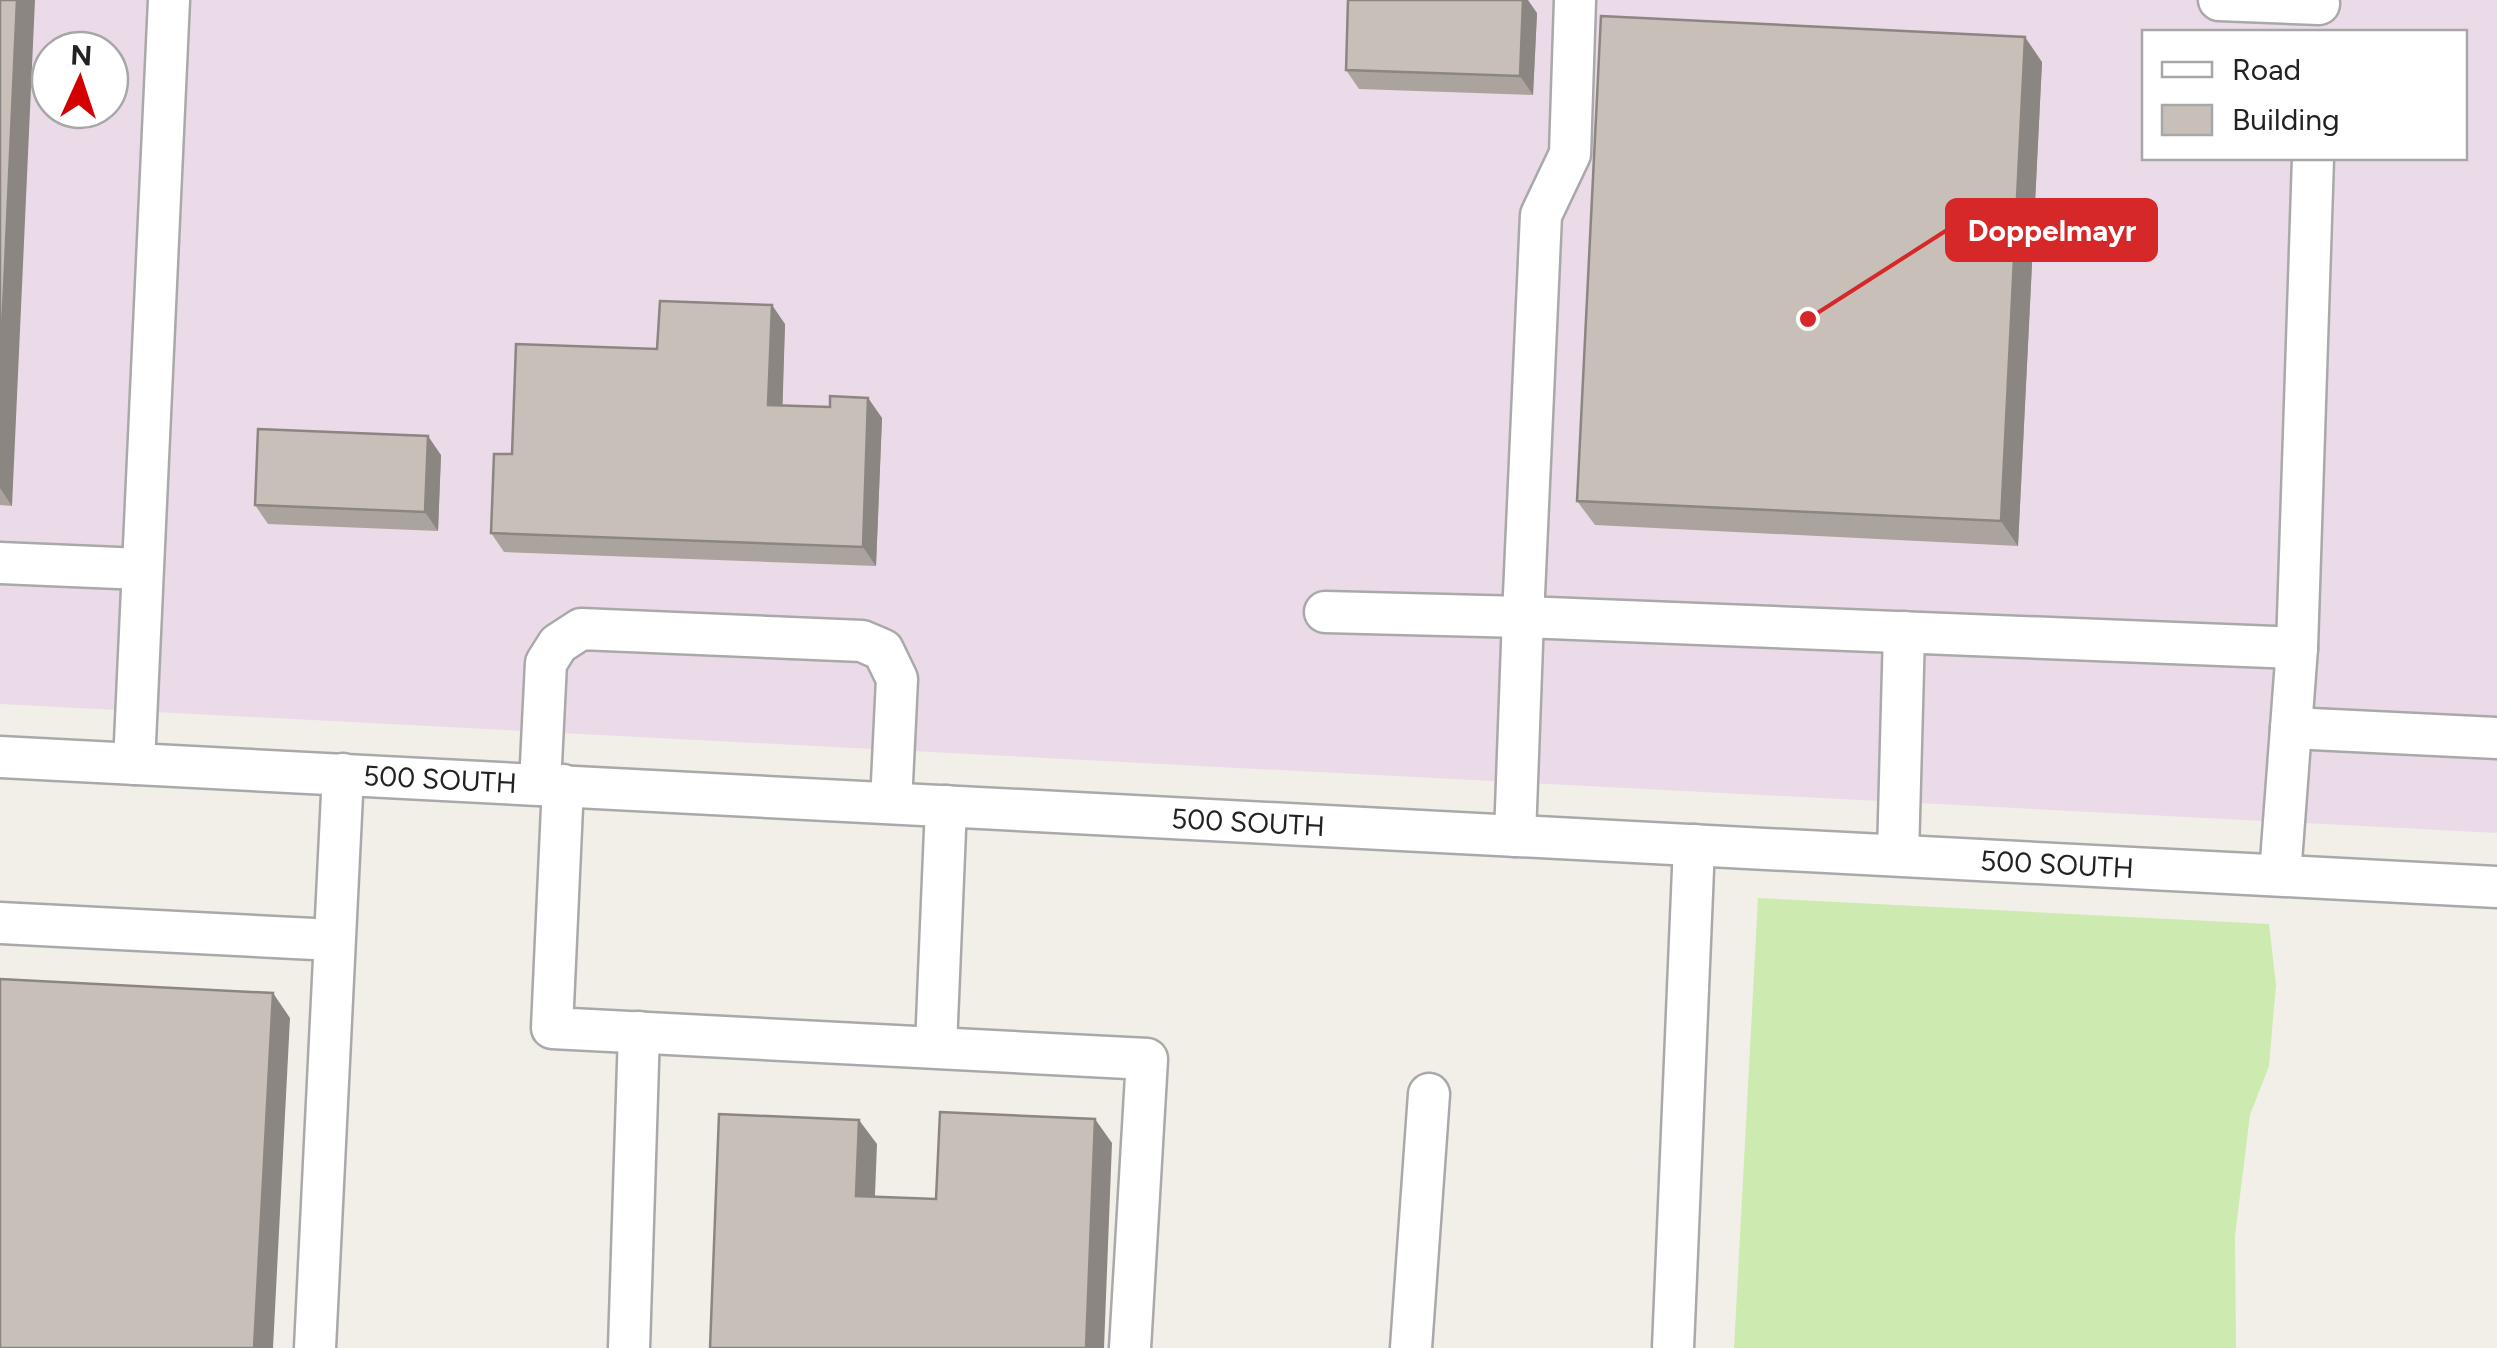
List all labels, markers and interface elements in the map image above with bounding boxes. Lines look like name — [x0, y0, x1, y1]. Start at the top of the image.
north arrow — [30, 30, 130, 130]
legend — [2142, 30, 2467, 160]
text: N — [70, 37, 93, 73]
text: Road — [2232, 51, 2301, 88]
text: Building — [2232, 101, 2340, 138]
callout: Doppelmayr — [1947, 200, 2156, 260]
text: Doppelmayr — [1968, 212, 2136, 249]
street label: 500 SOUTH — [362, 758, 518, 800]
street label: 500 SOUTH — [1170, 801, 1326, 843]
street label: 500 SOUTH — [1979, 843, 2135, 885]

